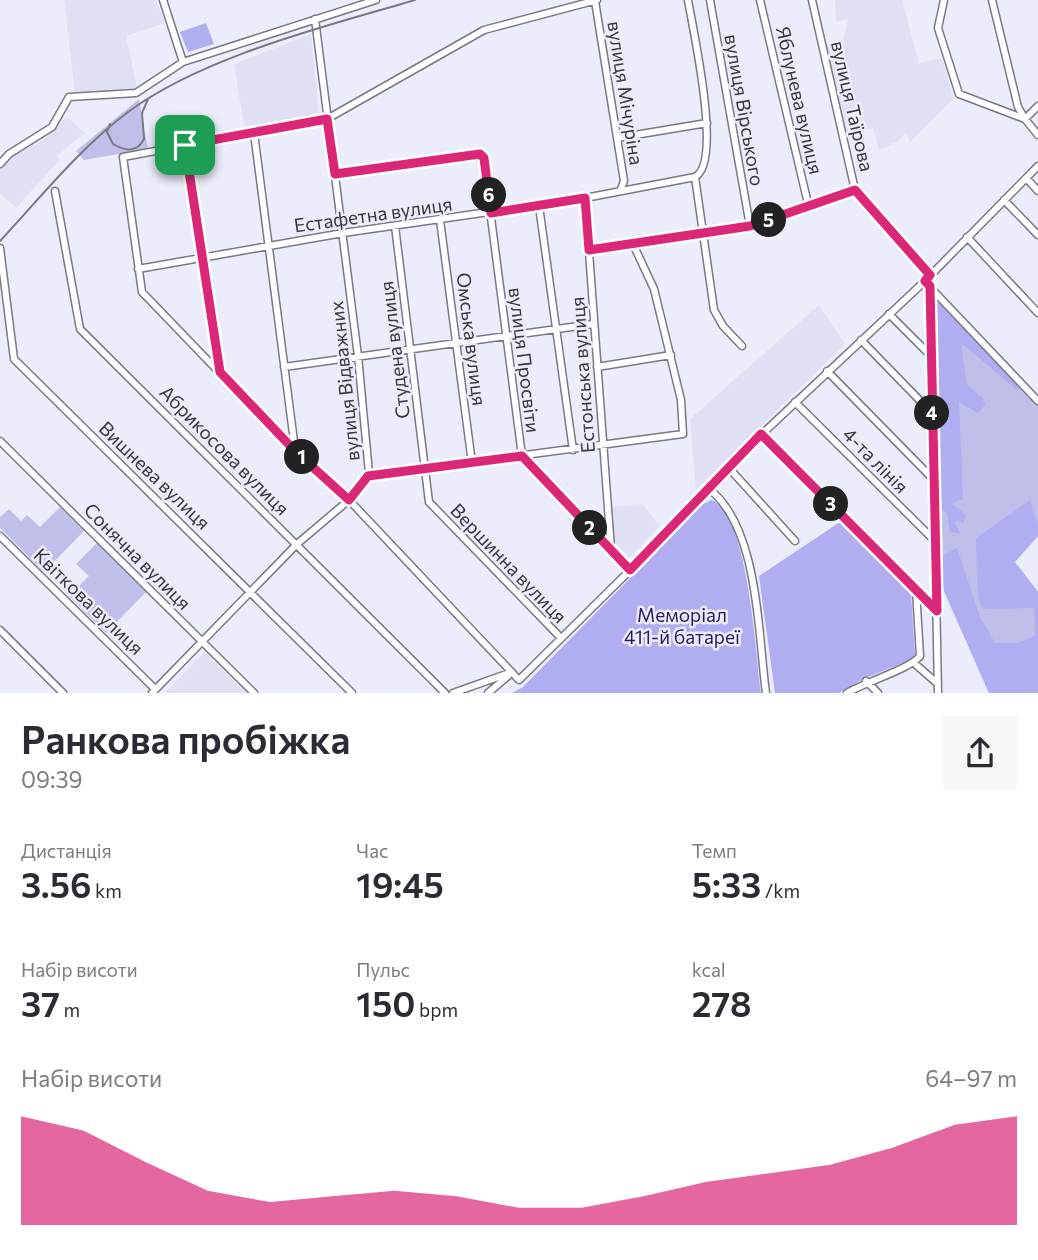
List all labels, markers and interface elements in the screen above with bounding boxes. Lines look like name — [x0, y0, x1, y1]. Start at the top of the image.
street label: вулиця Мічуріна — [603, 19, 649, 167]
street label: Яблунева вулиця — [772, 24, 828, 176]
street label: вулиця Вірського — [720, 32, 770, 188]
street label: вулиця Таїрова — [827, 38, 879, 174]
pin — [155, 115, 215, 175]
icon: arrive — [166, 126, 204, 164]
pin: 6 — [472, 178, 506, 212]
text: 6 — [483, 183, 494, 206]
street label: Естафетна вулиця — [292, 191, 454, 237]
pin: 5 — [752, 202, 786, 238]
text: 5 — [763, 208, 774, 231]
street label: Омська вулиця — [452, 271, 492, 407]
street label: Студена вулиця — [374, 280, 414, 420]
street label: вулиця Просвіти — [505, 286, 545, 434]
street label: Естонська вулиця — [565, 296, 599, 454]
street label: вулиця Відважних — [324, 300, 364, 462]
street label: Абрикосова вулиця — [155, 380, 295, 520]
pin: 4 — [914, 396, 950, 430]
text: 4 — [926, 401, 937, 424]
street label: Вишнева вулиця — [95, 416, 215, 534]
street label: 4-та лінія — [838, 422, 914, 498]
pin: 1 — [284, 440, 320, 475]
text: 1 — [297, 445, 306, 468]
pin: 3 — [814, 486, 848, 522]
text: 3 — [825, 492, 836, 515]
street label: Сонячна вулиця — [80, 498, 196, 614]
street label: Вершинна вулиця — [446, 498, 572, 628]
pin: 2 — [572, 510, 608, 546]
text: 2 — [584, 516, 595, 539]
street label: Квіткова вулиця — [29, 543, 149, 659]
park label: Меморіал 411-й батареї — [624, 603, 741, 648]
text: Ранкова пробіжка — [21, 715, 350, 762]
button: share — [943, 716, 1017, 790]
text: 09:39 — [21, 765, 82, 793]
text: Дистанція — [21, 839, 112, 862]
text: Час — [356, 839, 388, 862]
text: Темп — [692, 839, 737, 862]
text: 3.56 — [21, 862, 91, 905]
text: 19:45 — [356, 862, 444, 905]
text: 5:33 — [692, 862, 761, 905]
text: km — [91, 879, 122, 902]
text: /km — [761, 879, 800, 902]
text: Набір висоти — [21, 958, 138, 981]
text: Пульс — [356, 958, 410, 981]
text: kcal — [692, 958, 726, 981]
text: 37 — [21, 981, 60, 1024]
text: 150 — [356, 981, 415, 1024]
text: 278 — [692, 981, 752, 1024]
text: m — [60, 998, 80, 1021]
text: bpm — [415, 998, 458, 1021]
text: Набір висоти — [21, 1064, 162, 1092]
text: 64–97 m — [925, 1064, 1017, 1092]

